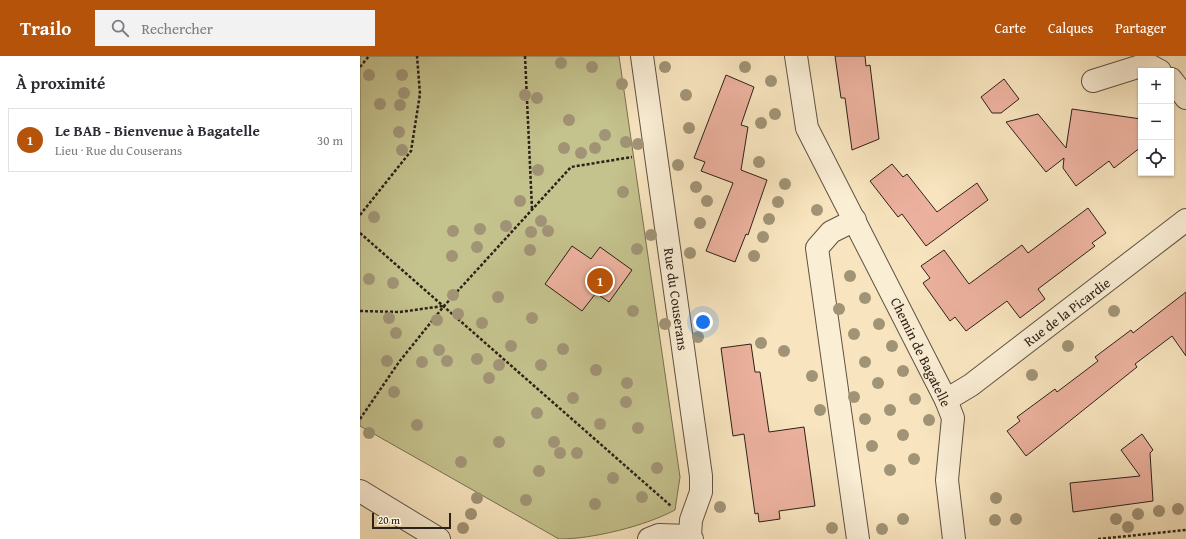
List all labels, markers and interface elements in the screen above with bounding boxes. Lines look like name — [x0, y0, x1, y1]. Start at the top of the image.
search box — [95, 10, 375, 46]
text: Trailo — [20, 14, 71, 42]
icon: search — [109, 17, 131, 39]
text: Rechercher — [141, 18, 213, 39]
text: Carte — [994, 18, 1026, 38]
text: Calques — [1048, 18, 1093, 38]
text: Partager — [1115, 18, 1166, 38]
map controls — [1138, 68, 1174, 176]
button: + — [1138, 68, 1174, 104]
text: À proximité — [16, 70, 105, 95]
button: − — [1138, 104, 1174, 140]
text: Le BAB - Bienvenue à Bagatelle — [55, 120, 260, 141]
text: 1 — [27, 131, 33, 150]
text: 30 m — [317, 131, 343, 150]
button: locate — [1138, 140, 1174, 176]
text: Lieu · Rue du Couserans — [55, 141, 182, 160]
street label: Rue du Couserans — [659, 246, 693, 352]
pin: 1 — [587, 266, 613, 296]
street label: Rue de la Picardie — [1019, 272, 1115, 351]
street label: Chemin de Bagatelle — [886, 294, 956, 410]
your location — [693, 312, 713, 332]
scale bar — [372, 511, 451, 530]
text: 20 m — [378, 512, 400, 528]

